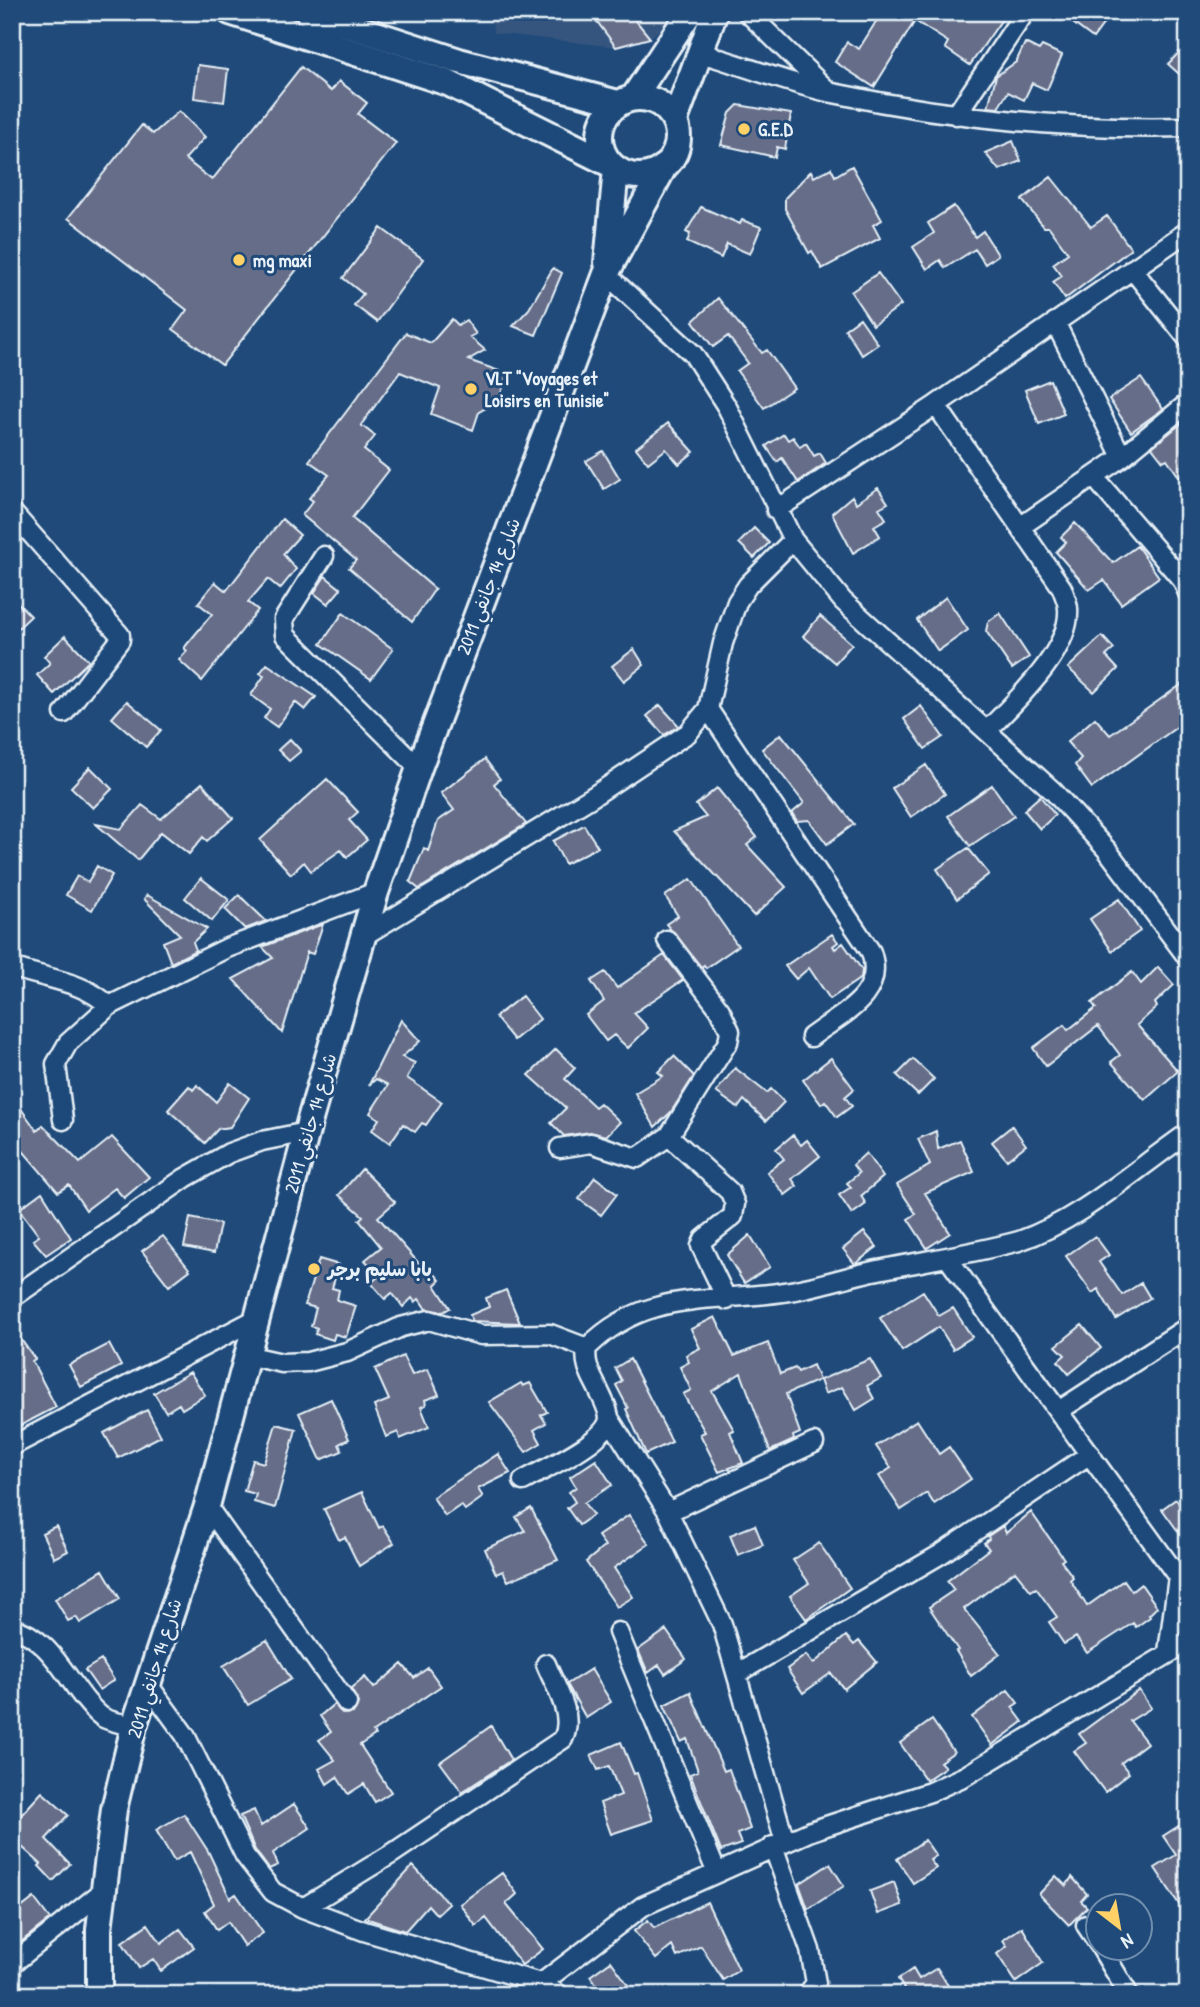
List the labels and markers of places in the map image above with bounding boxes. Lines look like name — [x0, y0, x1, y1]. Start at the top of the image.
place label: G.E.D — [758, 116, 794, 142]
marker: G.E.D — [736, 121, 752, 137]
place label: mg maxi — [253, 247, 312, 274]
marker: mg maxi — [231, 252, 247, 268]
place label: VLT "Voyages et Loisirs en Tunisie" — [485, 365, 609, 413]
marker: VLT "Voyages et Loisirs en Tunisie" — [463, 381, 479, 397]
place label: بابا سليم برجر — [326, 1256, 432, 1284]
marker: بابا سليم برجر — [306, 1261, 322, 1277]

